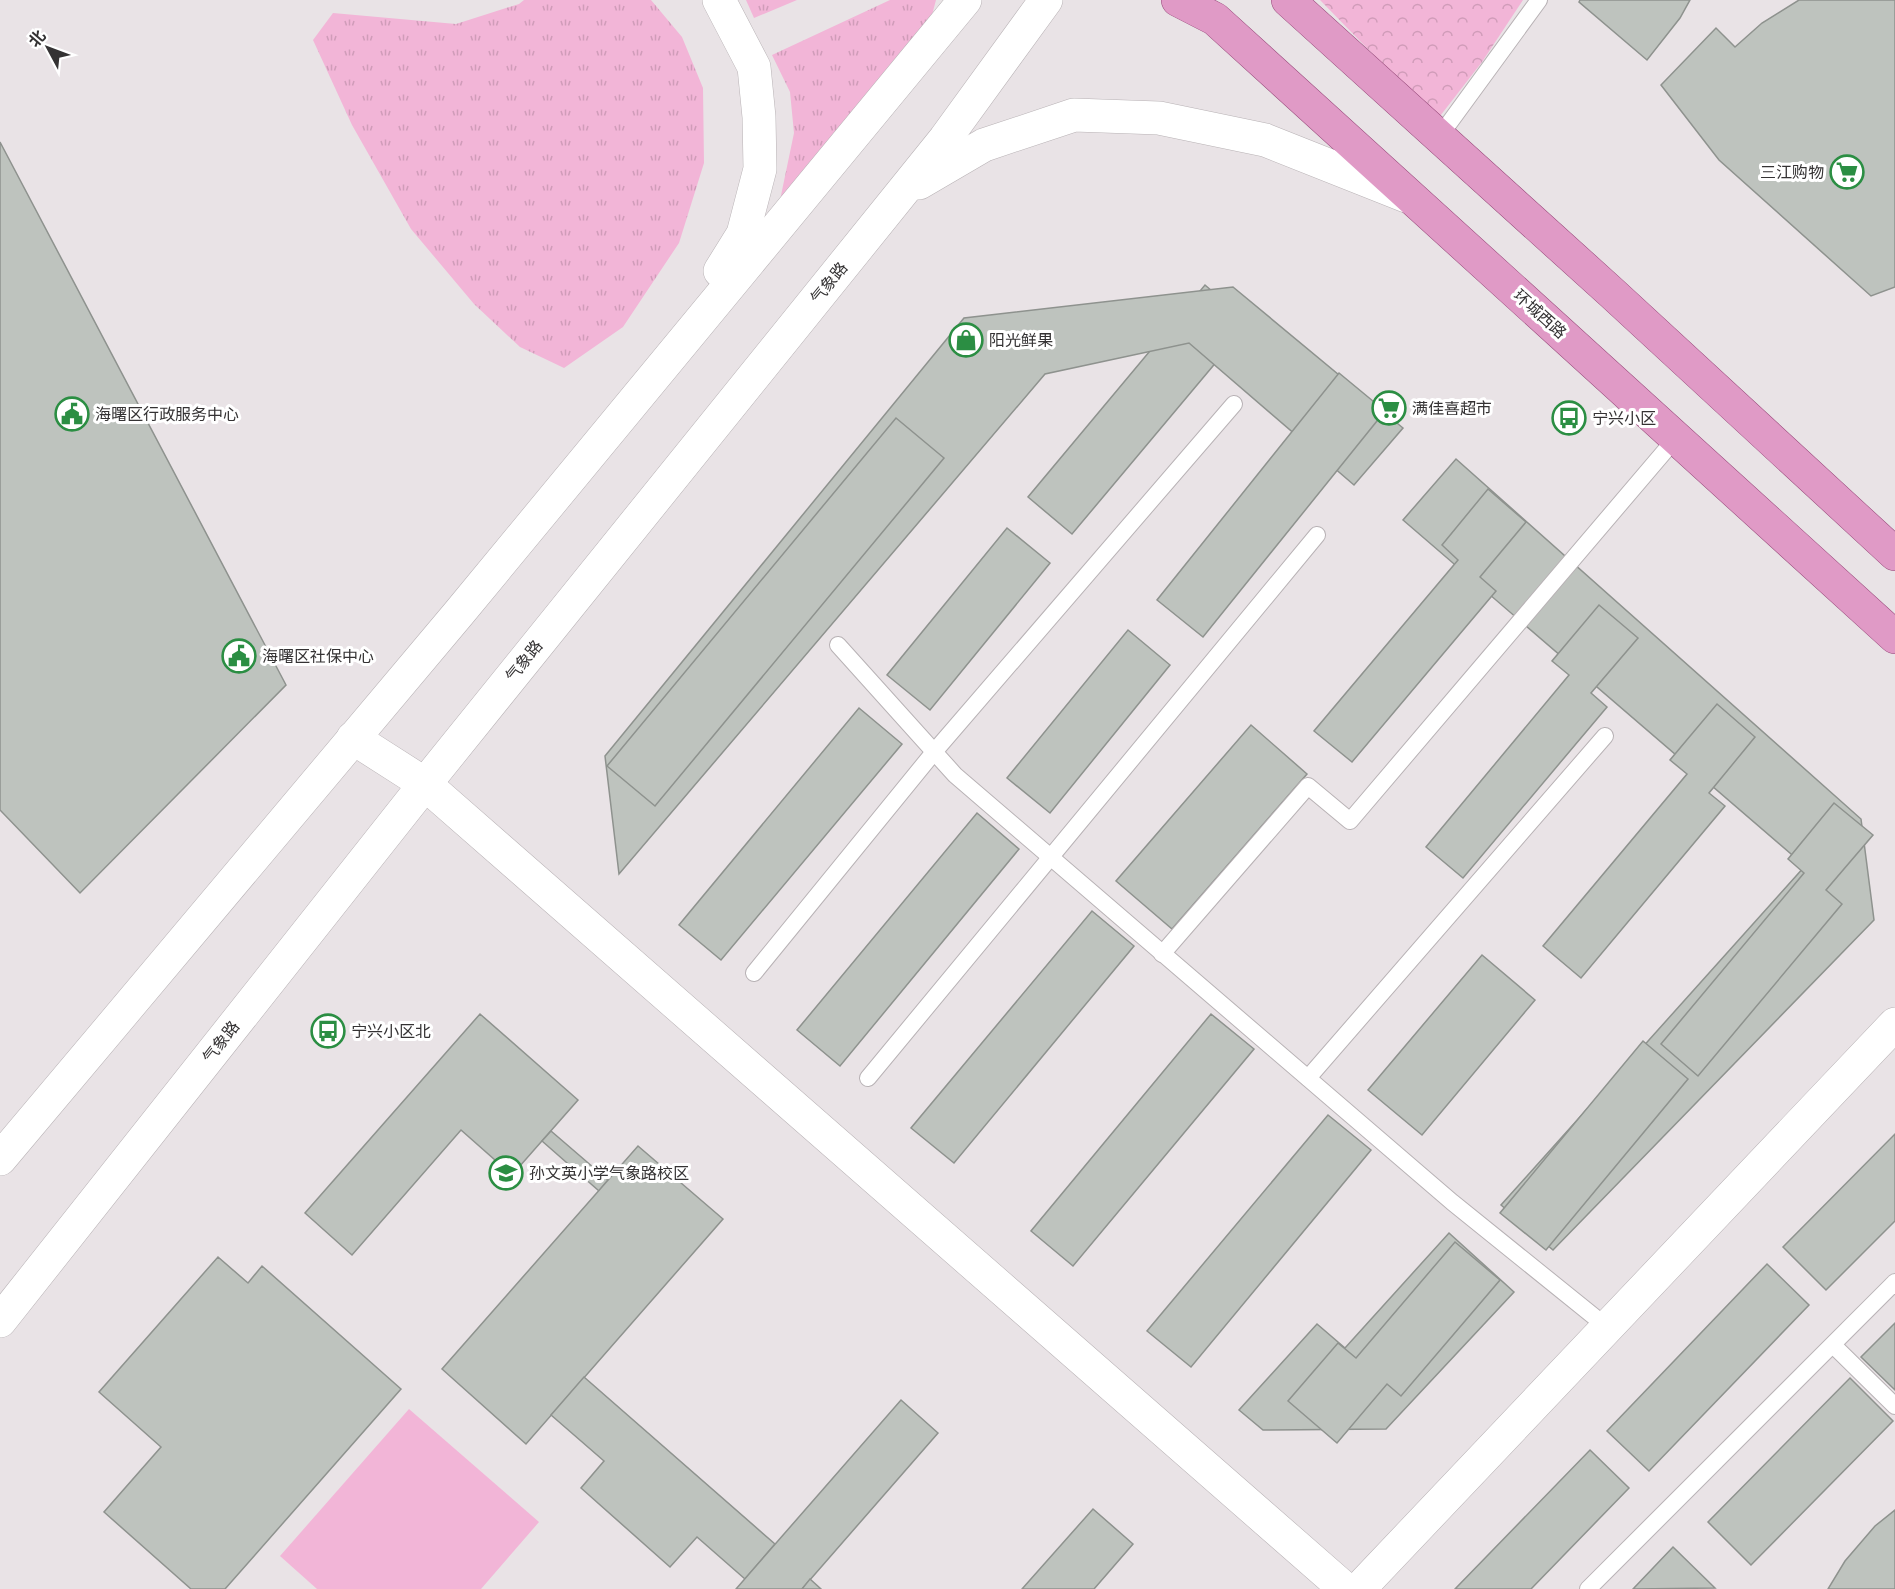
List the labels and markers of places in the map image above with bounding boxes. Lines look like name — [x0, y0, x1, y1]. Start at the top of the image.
supermarket icon: 三江购物 — [1829, 154, 1865, 190]
place label: 三江购物 — [1760, 163, 1824, 182]
shop icon: 阳光鲜果 — [948, 322, 984, 358]
place label: 阳光鲜果 — [989, 331, 1053, 350]
supermarket icon: 满佳喜超市 — [1371, 390, 1407, 426]
public building icon: 海曙区行政服务中心 — [54, 396, 90, 432]
place label: 满佳喜超市 — [1412, 399, 1492, 418]
bus stop icon: 宁兴小区 — [1551, 400, 1587, 436]
place label: 海曙区行政服务中心 — [95, 405, 239, 424]
place label: 宁兴小区 — [1592, 409, 1656, 428]
public building icon: 海曙区社保中心 — [221, 638, 257, 674]
place label: 海曙区社保中心 — [262, 647, 374, 666]
bus stop icon: 宁兴小区北 — [310, 1013, 346, 1049]
place label: 宁兴小区北 — [351, 1022, 431, 1041]
school or university icon: 孙文英小学气象路校区 — [488, 1155, 524, 1191]
place label: 孙文英小学气象路校区 — [529, 1164, 689, 1183]

